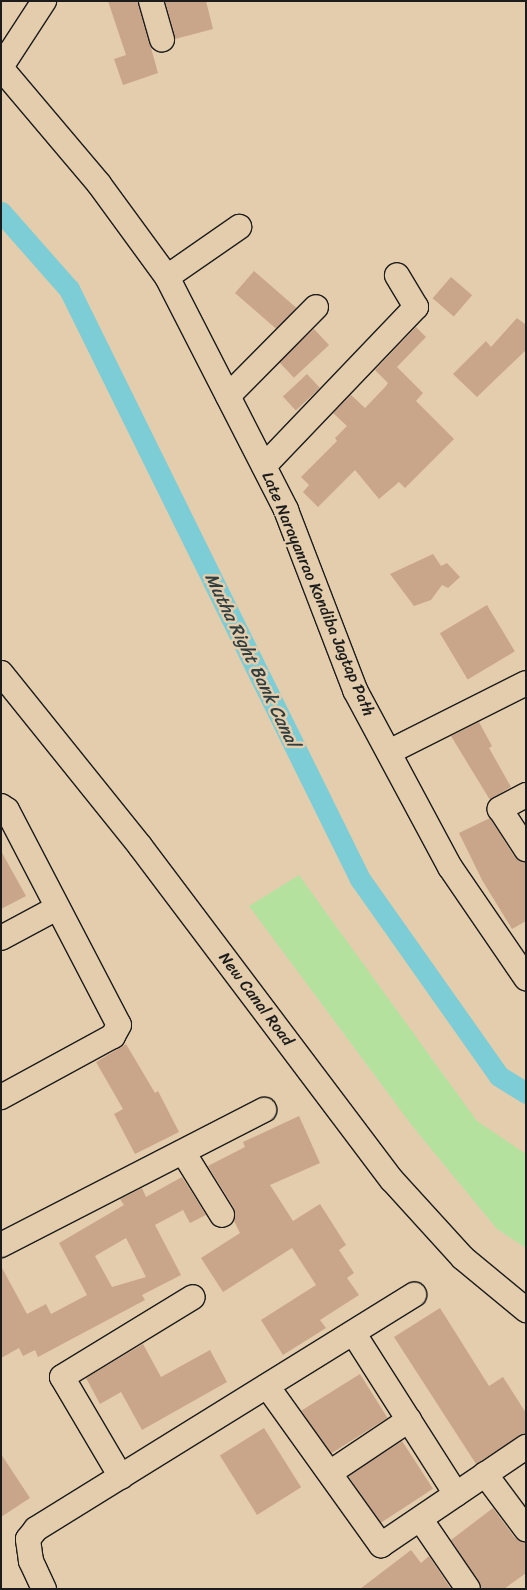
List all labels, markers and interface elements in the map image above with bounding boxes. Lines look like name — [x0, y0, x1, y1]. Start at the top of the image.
street label: Late Narayanrao Kondiba Jagtap Path — [257, 468, 379, 720]
water label: Mutha Right Bank Canal — [201, 570, 303, 750]
street label: New Canal Road — [215, 948, 297, 1050]

